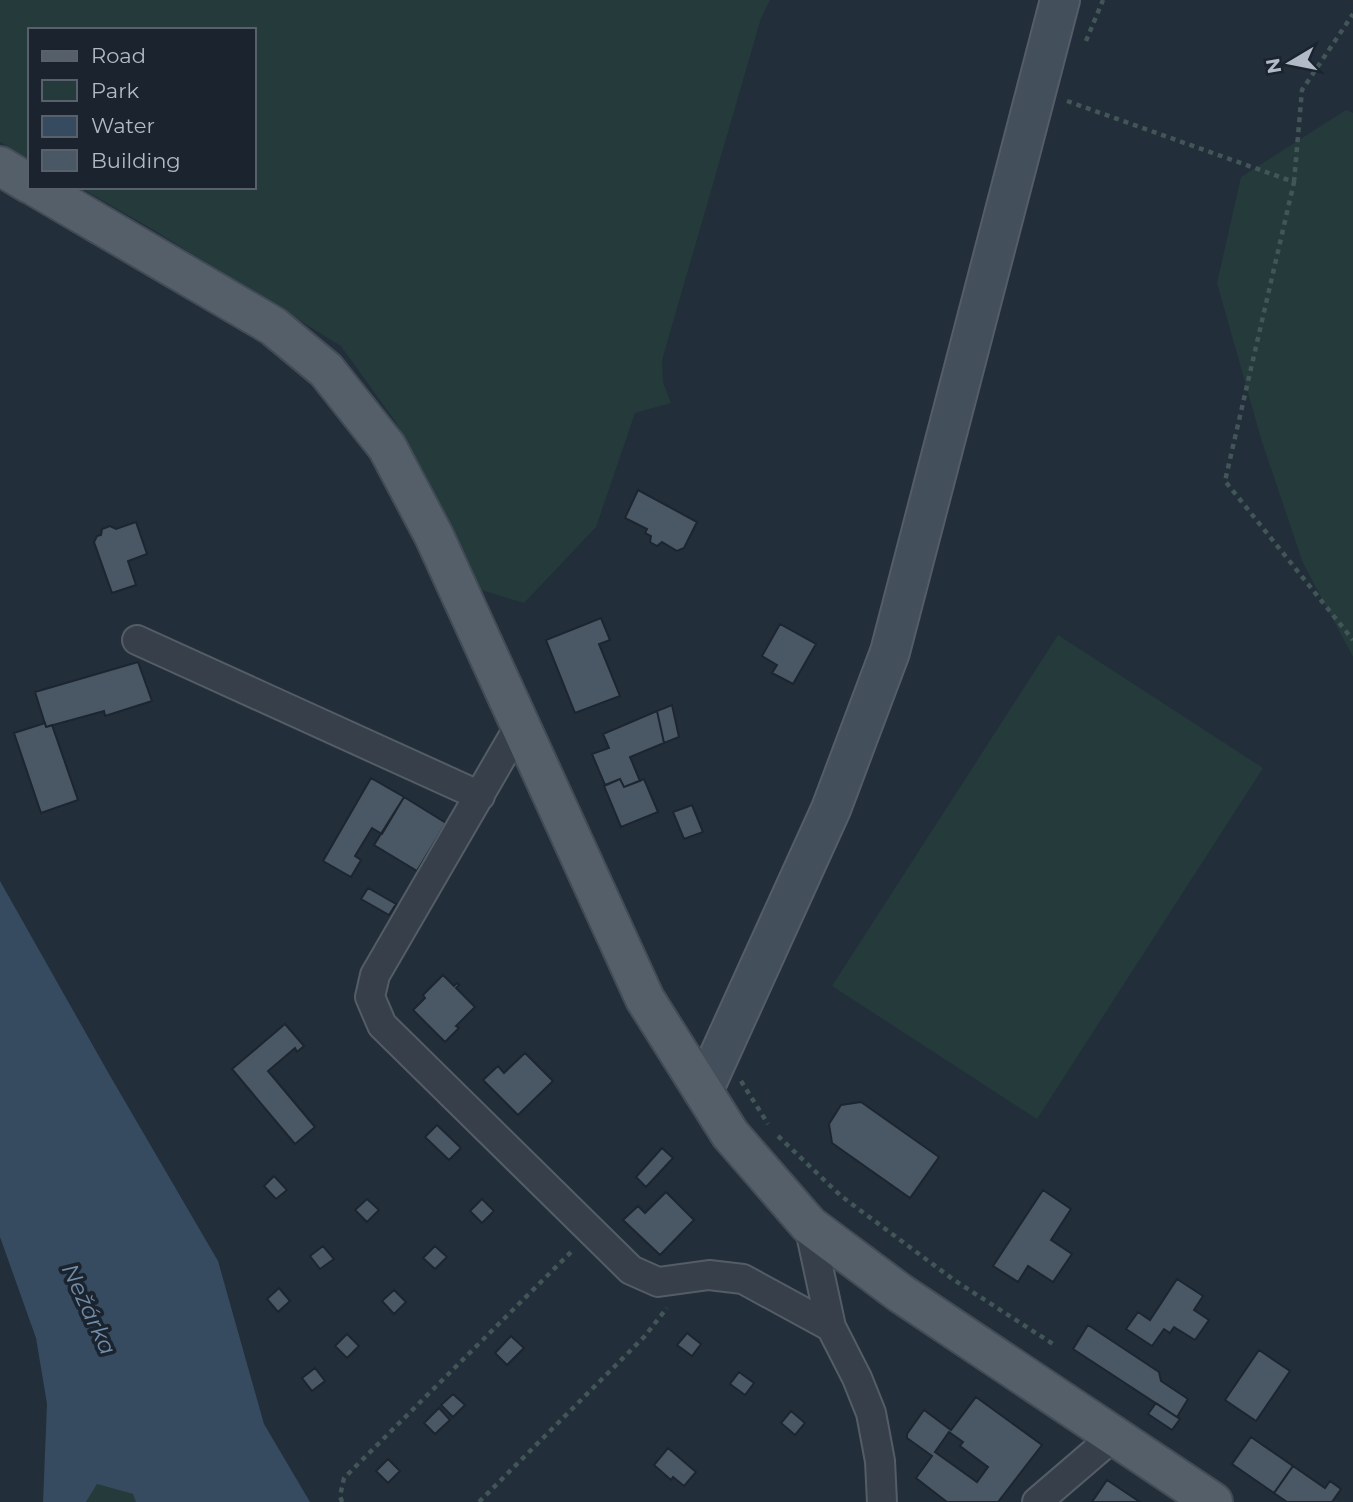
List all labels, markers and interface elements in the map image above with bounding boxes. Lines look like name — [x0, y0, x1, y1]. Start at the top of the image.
legend — [28, 28, 256, 189]
north arrow — [1255, 28, 1325, 98]
text: Road — [91, 43, 146, 68]
text: N — [1261, 56, 1286, 75]
text: Park — [91, 78, 139, 103]
text: Water — [91, 113, 155, 138]
text: Building — [91, 148, 181, 173]
water label: Nežárka — [56, 1259, 122, 1359]

